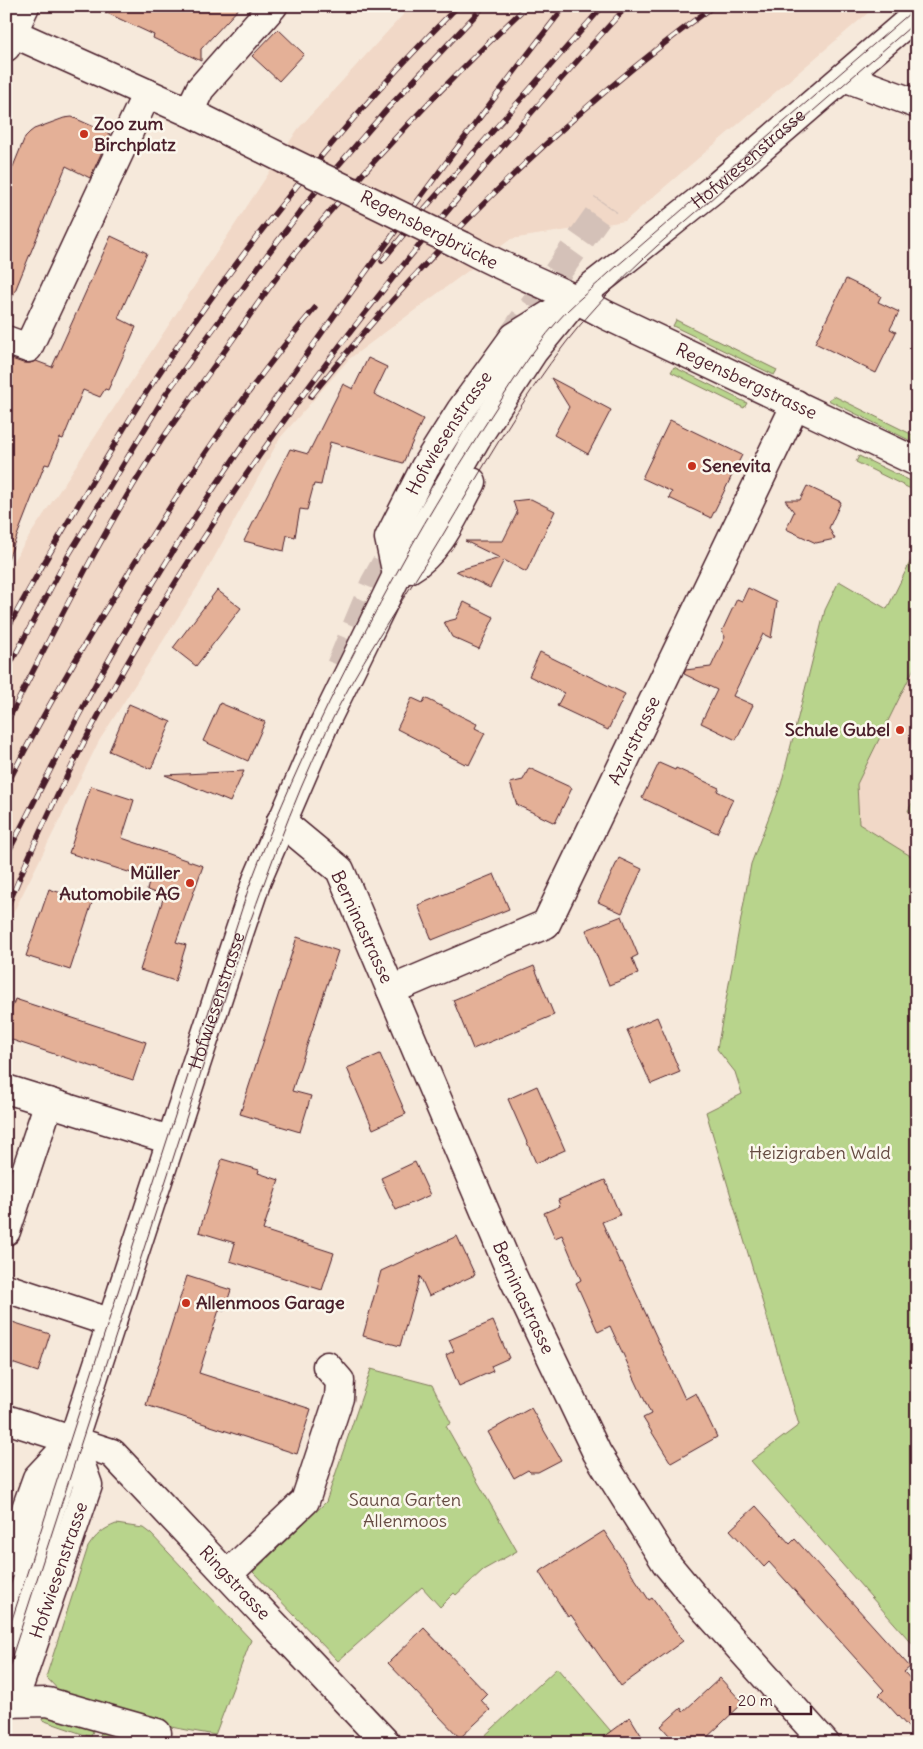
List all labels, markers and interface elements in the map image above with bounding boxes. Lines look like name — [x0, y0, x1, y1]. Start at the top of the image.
street label: Hofwiesenstrasse — [686, 103, 810, 213]
place label: Zoo zum Birchplatz — [94, 112, 176, 156]
marker: Zoo zum Birchplatz — [78, 128, 90, 140]
street label: Regensbergbrücke — [356, 185, 502, 274]
street label: Regensbergstrasse — [672, 338, 821, 424]
street label: Hofwiesenstrasse — [401, 366, 497, 499]
place label: Senevita — [702, 454, 771, 477]
marker: Senevita — [686, 460, 698, 472]
street label: Azurstrasse — [603, 692, 665, 789]
place label: Schule Gubel — [785, 718, 890, 741]
marker: Schule Gubel — [894, 724, 906, 736]
place label: Müller Automobile AG — [59, 861, 181, 905]
street label: Berninastrasse — [326, 867, 399, 987]
marker: Müller Automobile AG — [184, 877, 196, 889]
street label: Hofwiesenstrasse — [183, 929, 250, 1072]
park label: Heizigraben Wald — [749, 1141, 891, 1164]
street label: Berninastrasse — [488, 1237, 560, 1358]
place label: Allenmoos Garage — [196, 1291, 345, 1314]
marker: Allenmoos Garage — [180, 1297, 192, 1309]
park label: Sauna Garten Allenmoos — [349, 1488, 461, 1532]
street label: Hofwiesenstrasse — [24, 1499, 92, 1641]
street label: Ringstrasse — [195, 1541, 276, 1625]
scale bar — [730, 1684, 812, 1716]
text: 20 m — [738, 1691, 773, 1710]

